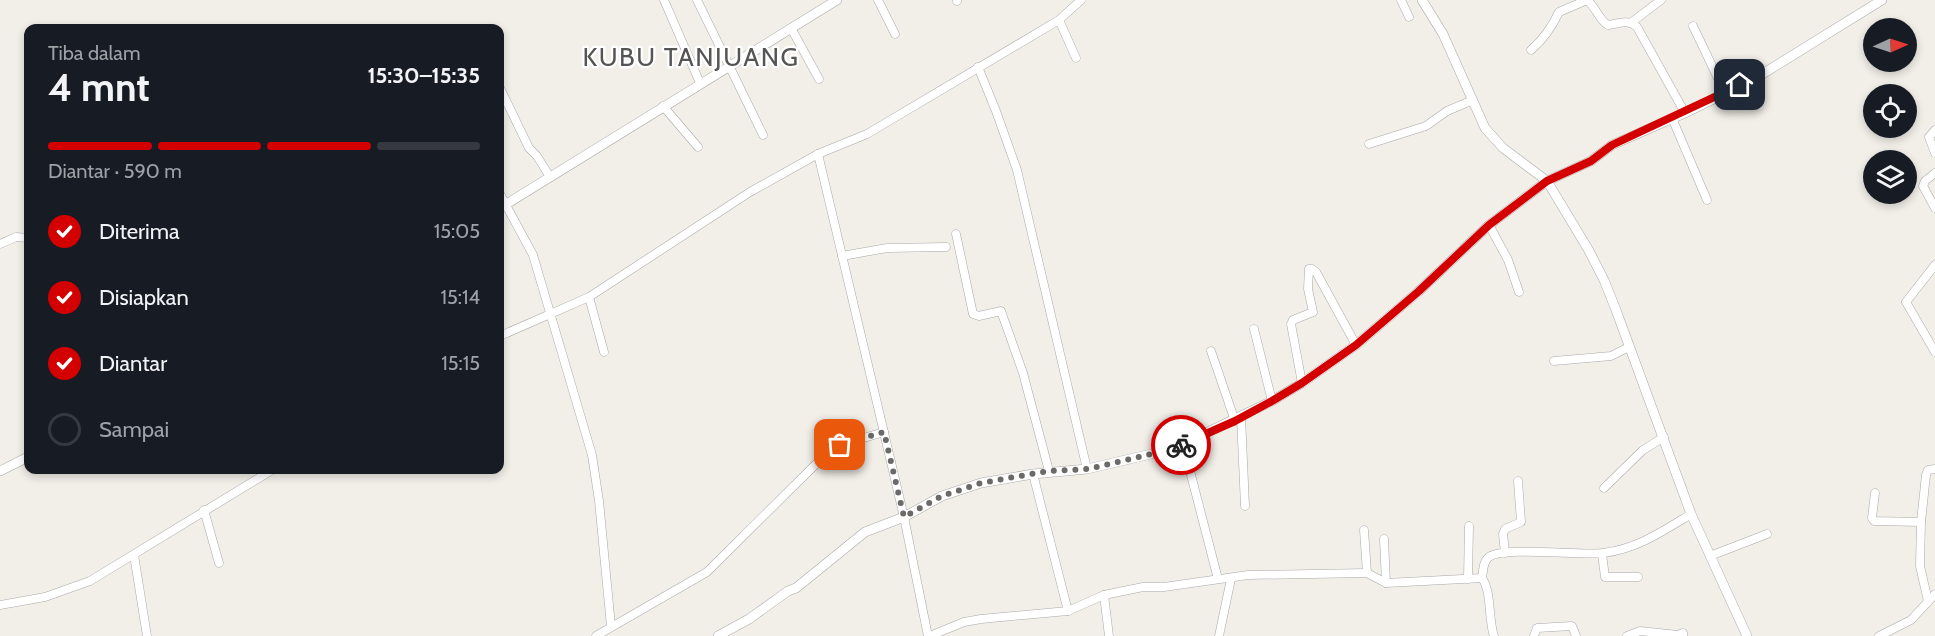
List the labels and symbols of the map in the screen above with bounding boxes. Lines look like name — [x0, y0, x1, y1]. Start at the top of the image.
north arrow — [1863, 18, 1917, 72]
district label: KUBU TANJUANG — [583, 41, 799, 73]
pin — [1714, 59, 1765, 110]
courier — [1151, 415, 1211, 475]
pin — [814, 419, 865, 470]

